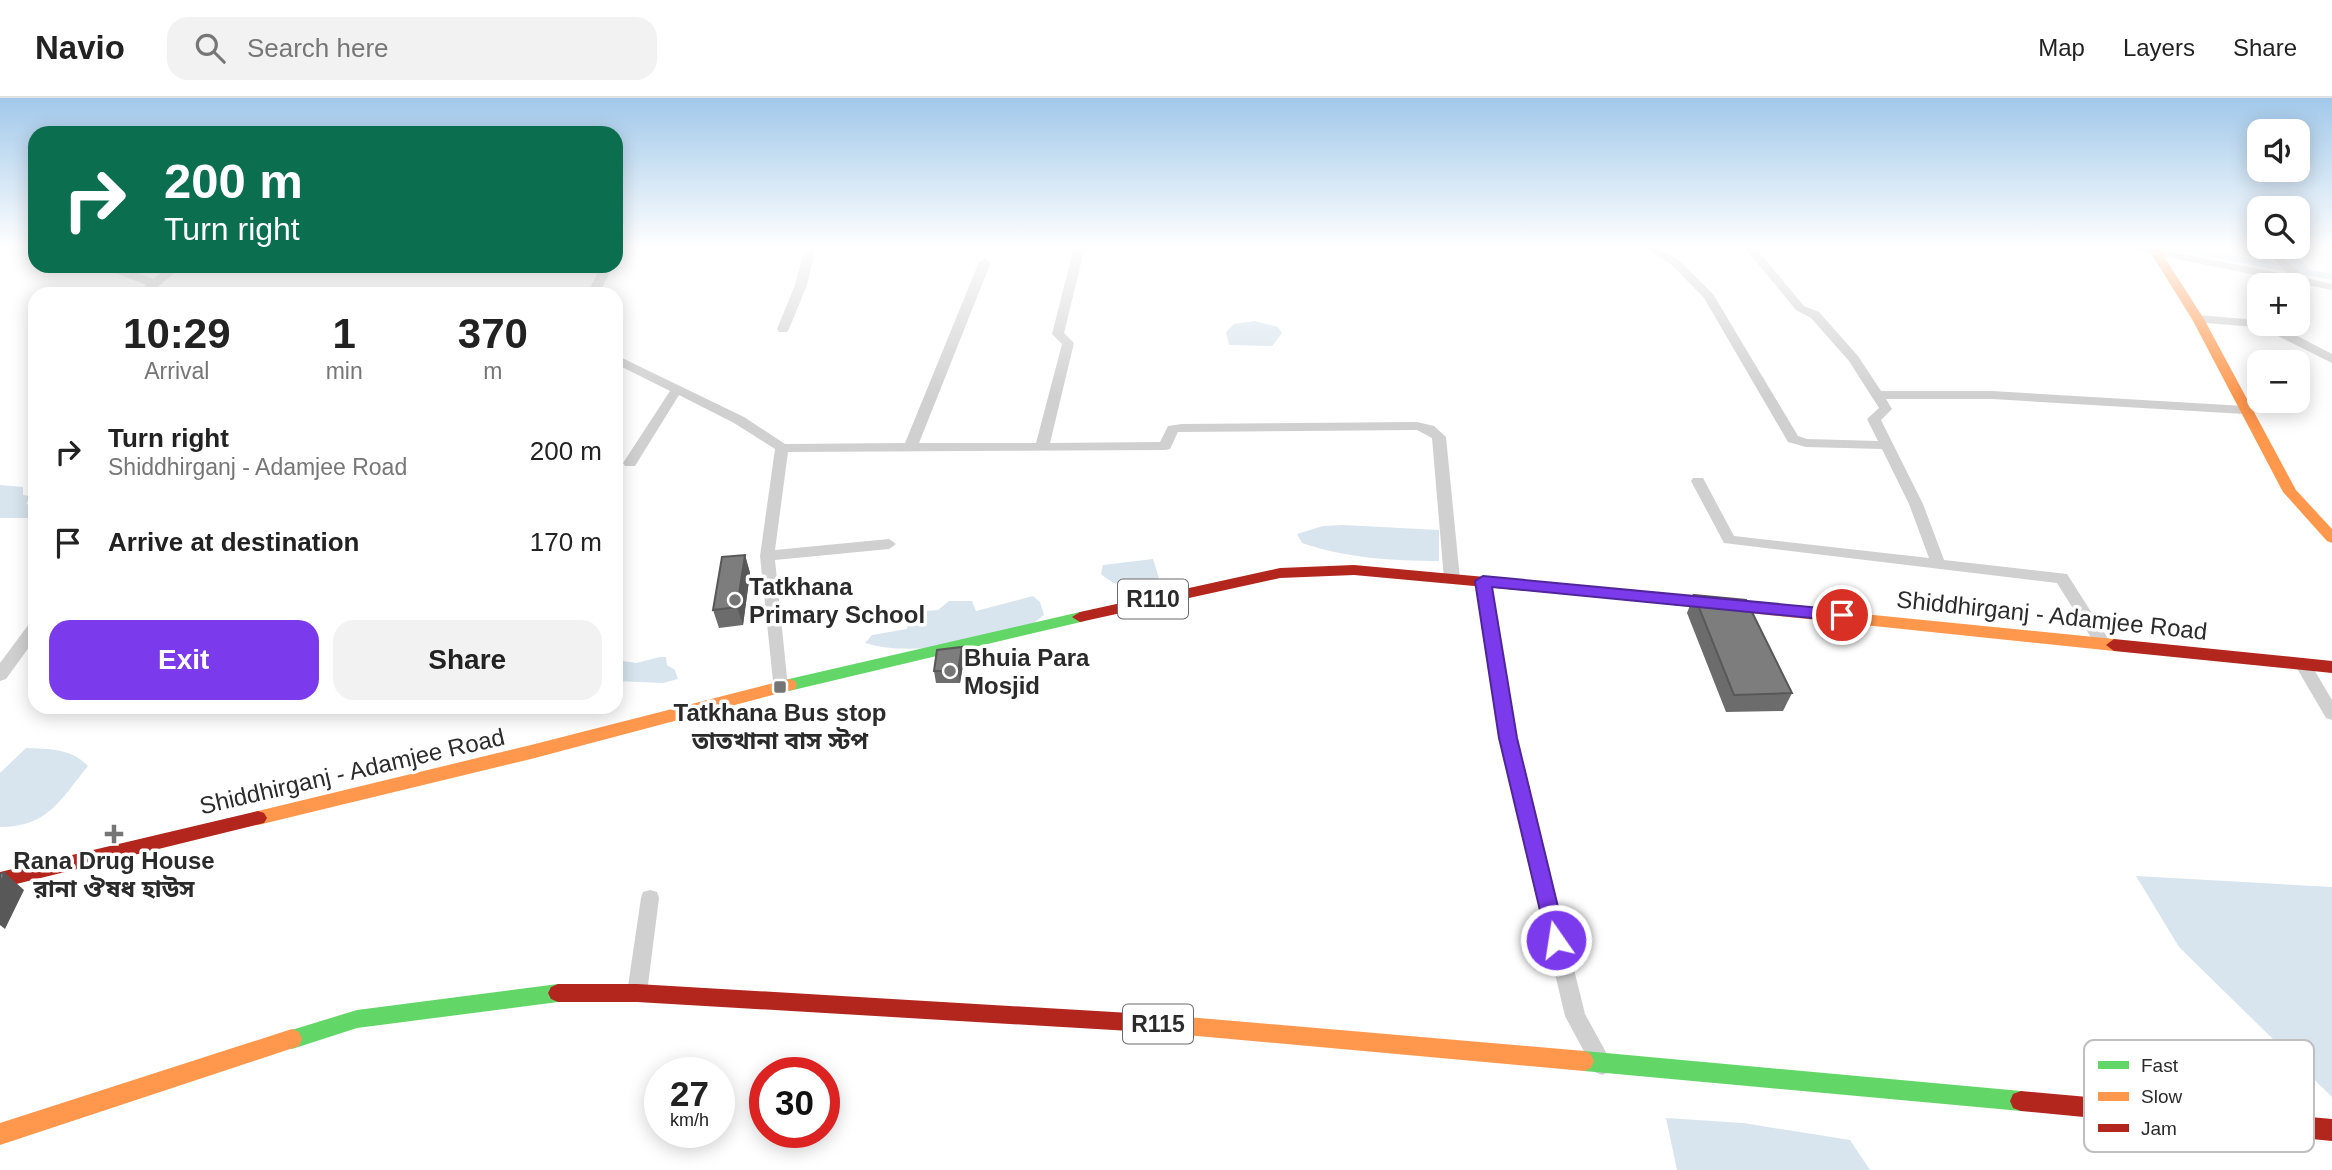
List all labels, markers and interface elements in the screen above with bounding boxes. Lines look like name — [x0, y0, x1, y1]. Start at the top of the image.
search box — [167, 17, 657, 80]
text: Navio — [35, 29, 125, 66]
icon: search — [191, 29, 229, 67]
text: Search here — [247, 33, 389, 63]
text: Map — [2038, 34, 2085, 61]
text: Layers — [2123, 34, 2195, 61]
text: Share — [2233, 34, 2297, 61]
map controls — [2247, 119, 2310, 413]
button: sound — [2247, 119, 2310, 182]
icon: right — [49, 154, 140, 245]
text: 200 m — [164, 154, 303, 208]
button: search — [2247, 196, 2310, 259]
text: Turn right — [164, 211, 300, 247]
button: + — [2247, 273, 2310, 336]
text: 10:29 — [123, 310, 231, 357]
text: 1 — [332, 310, 356, 357]
text: 370 — [458, 310, 528, 357]
button: − — [2247, 350, 2310, 413]
text: Arrival — [144, 358, 209, 384]
text: min — [326, 358, 363, 384]
text: m — [483, 358, 502, 384]
text: Turn right — [108, 423, 229, 453]
icon: right — [49, 433, 87, 471]
text: 200 m — [530, 436, 602, 466]
text: Shiddhirganj - Adamjee Road — [108, 454, 407, 480]
icon: arrive — [49, 524, 87, 562]
text: Arrive at destination — [108, 527, 359, 557]
text: 170 m — [530, 527, 602, 557]
place label: Tatkhana Primary School — [749, 573, 925, 628]
road number: R110 — [1118, 579, 1188, 618]
pin — [1812, 585, 1872, 645]
street label: Shiddhirganj - Adamjee Road — [1895, 585, 2209, 645]
marker: Tatkhana Primary School — [727, 592, 743, 608]
icon: arrive — [1823, 596, 1861, 634]
button: Exit — [49, 620, 319, 700]
button: Share — [333, 620, 602, 700]
place label: Bhuia Para Mosjid — [964, 644, 1090, 699]
marker: Bhuia Para Mosjid — [942, 663, 958, 679]
marker: Tatkhana Bus stop তাতখানা বাস স্টপ — [772, 679, 788, 695]
place label: Tatkhana Bus stop তাতখানা বাস স্টপ — [674, 699, 886, 754]
street label: Shiddhirganj - Adamjee Road — [197, 723, 507, 819]
marker: Rana Drug House রানা ঔষধ হাউস — [106, 826, 122, 842]
place label: Rana Drug House রানা ঔষধ হাউস — [13, 847, 215, 902]
position arrow — [1519, 903, 1593, 977]
road number: R115 — [1123, 1004, 1193, 1043]
legend — [2084, 1040, 2314, 1152]
text: Fast — [2141, 1055, 2179, 1076]
speed limit sign: 30 — [749, 1057, 840, 1148]
text: 27 — [670, 1074, 709, 1113]
text: Slow — [2141, 1086, 2182, 1107]
text: km/h — [670, 1110, 709, 1130]
text: Jam — [2141, 1118, 2177, 1139]

